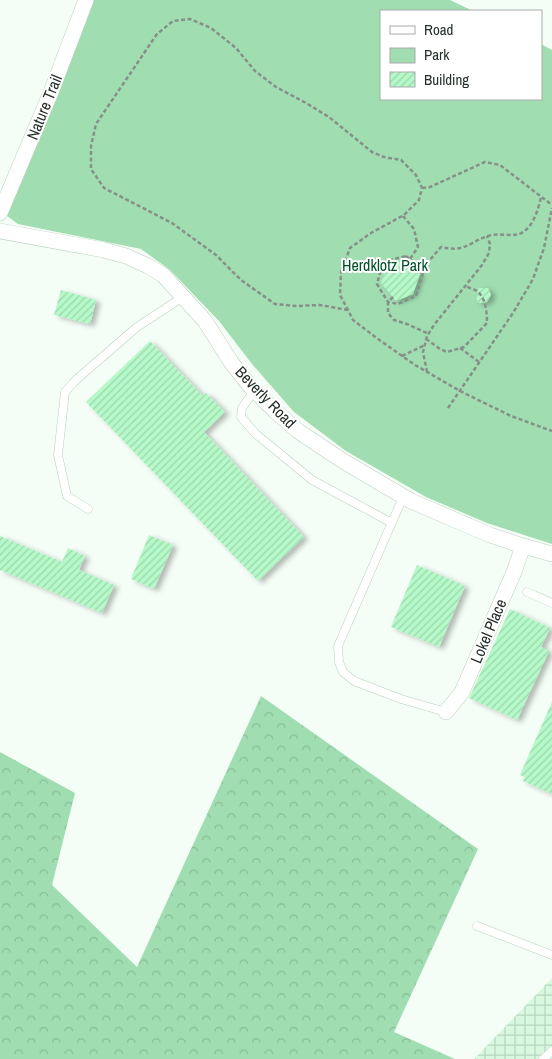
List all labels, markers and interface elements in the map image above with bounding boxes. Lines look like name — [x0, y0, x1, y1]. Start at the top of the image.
legend — [380, 10, 542, 100]
text: Road — [424, 19, 453, 40]
text: Park — [424, 44, 450, 65]
text: Building — [424, 69, 469, 90]
street label: Nature Trail — [21, 71, 67, 143]
park label: Herdklotz Park — [342, 254, 428, 276]
street label: Beverly Road — [231, 361, 301, 433]
street label: Lokel Place — [465, 595, 511, 667]

